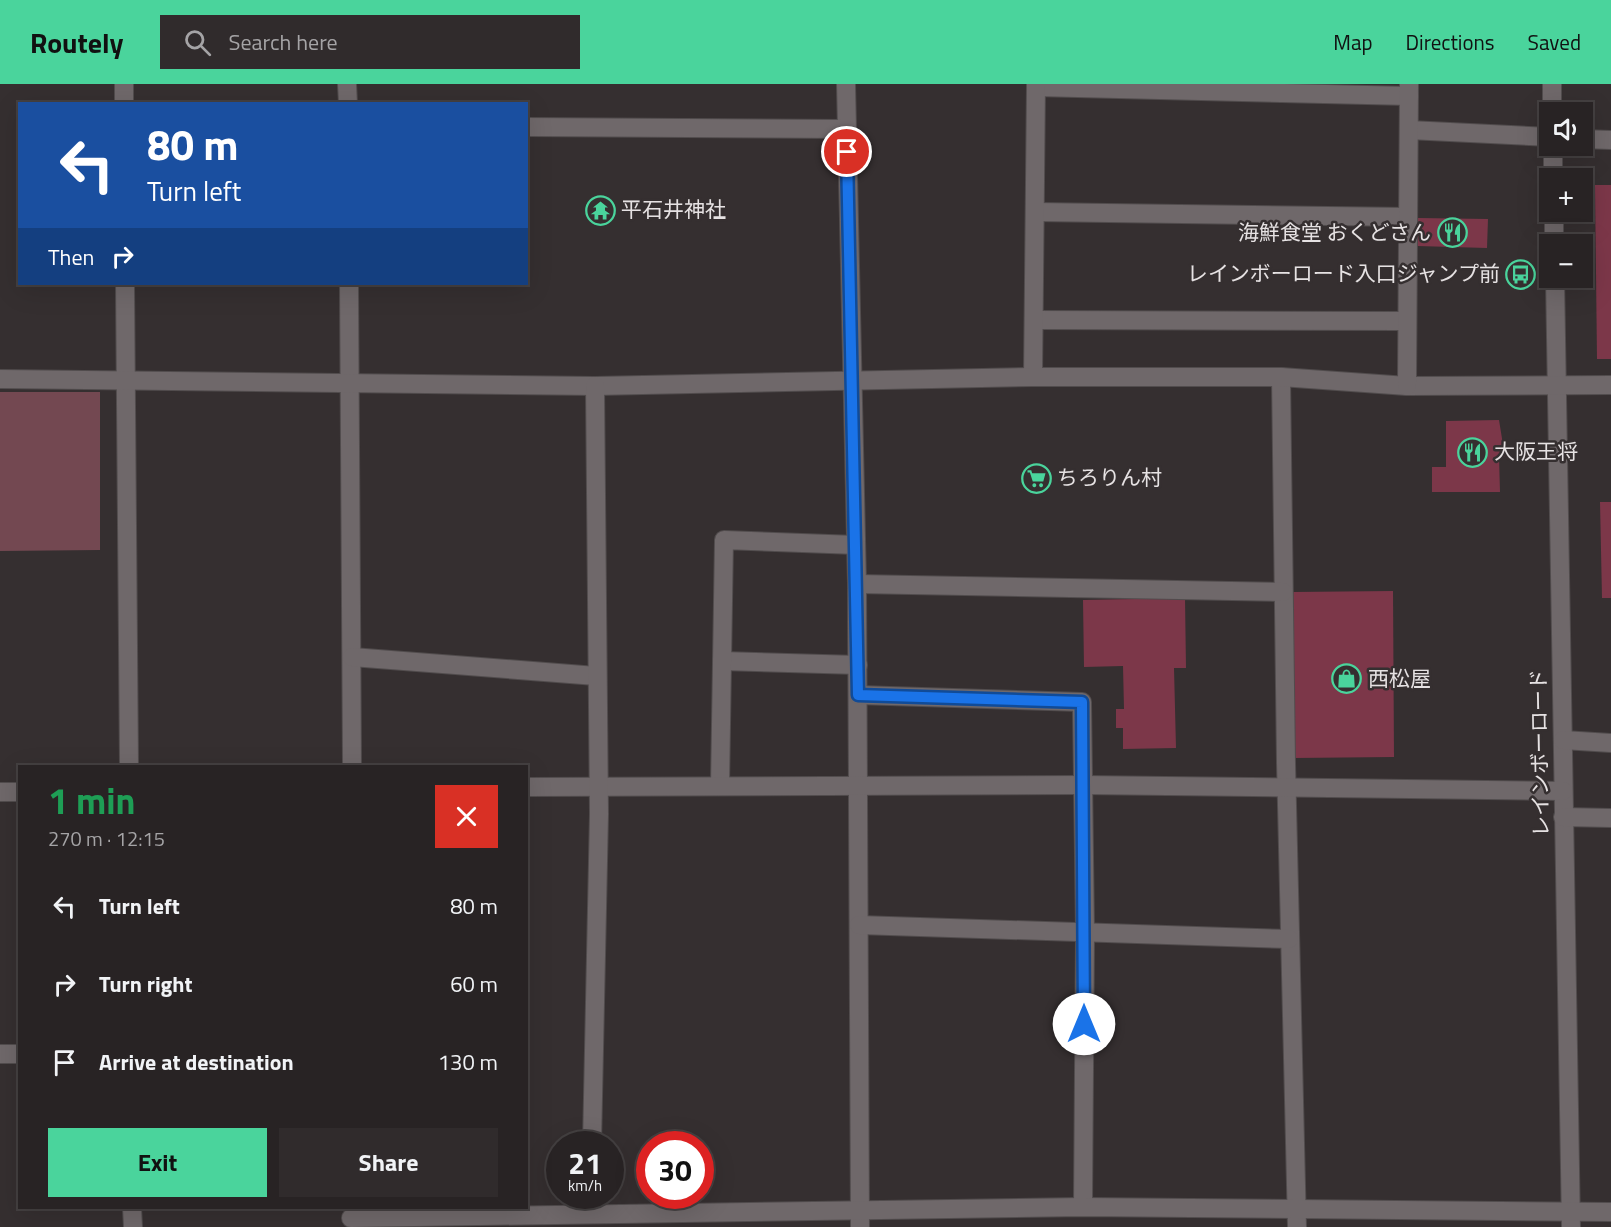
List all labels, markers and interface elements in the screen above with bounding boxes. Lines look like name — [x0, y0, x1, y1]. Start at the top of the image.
search box — [160, 15, 580, 69]
text: Routely — [30, 21, 124, 64]
text: Search here — [229, 25, 338, 59]
icon: search — [181, 26, 214, 59]
text: Map — [1333, 26, 1373, 58]
text: Directions — [1406, 26, 1495, 58]
text: Saved — [1528, 26, 1581, 58]
map controls — [1539, 102, 1593, 288]
button: sound — [1539, 102, 1593, 156]
text: 80 m — [147, 112, 239, 176]
icon: left — [48, 126, 126, 204]
pin — [821, 126, 872, 177]
icon: arrive — [830, 135, 863, 168]
button: + — [1539, 168, 1593, 222]
text: Turn left — [147, 170, 241, 211]
place label: 平石井神社 — [621, 193, 726, 225]
temple icon: 平石井神社 — [584, 194, 616, 226]
place label: 海鮮食堂 おくどさん — [1238, 216, 1431, 248]
restaurant icon: 海鮮食堂 おくどさん — [1436, 217, 1468, 249]
button: − — [1539, 234, 1593, 288]
text: Then — [48, 240, 94, 274]
icon: right — [106, 240, 139, 273]
place label: レインボーロード入口ジャンプ前 — [1187, 257, 1500, 289]
bus stop icon: レインボーロード入口ジャンプ前 — [1505, 258, 1537, 290]
place label: 大阪王将 — [1494, 435, 1578, 467]
restaurant icon: 大阪王将 — [1457, 436, 1489, 468]
place label: ちろりん村 — [1057, 461, 1162, 493]
supermarket icon: ちろりん村 — [1020, 462, 1052, 494]
place label: 西松屋 — [1368, 662, 1431, 694]
shop icon: 西松屋 — [1331, 663, 1363, 695]
street label: レインボーロード — [1522, 669, 1556, 837]
text: 1 min — [48, 773, 135, 828]
button: close — [435, 785, 498, 848]
text: 270 m · 12:15 — [48, 823, 165, 854]
text: Turn left — [99, 889, 180, 923]
text: 80 m — [450, 889, 498, 923]
icon: left — [48, 890, 81, 923]
text: Turn right — [99, 967, 193, 1001]
text: 60 m — [450, 967, 498, 1001]
icon: right — [48, 968, 81, 1001]
position arrow — [1052, 992, 1116, 1056]
text: Arrive at destination — [99, 1045, 294, 1079]
text: 130 m — [438, 1045, 498, 1079]
icon: arrive — [48, 1046, 81, 1079]
button: Exit — [48, 1128, 267, 1197]
button: Share — [279, 1128, 498, 1197]
speed limit sign: 30 — [636, 1131, 714, 1209]
text: 21 — [568, 1140, 602, 1186]
text: km/h — [568, 1174, 602, 1197]

